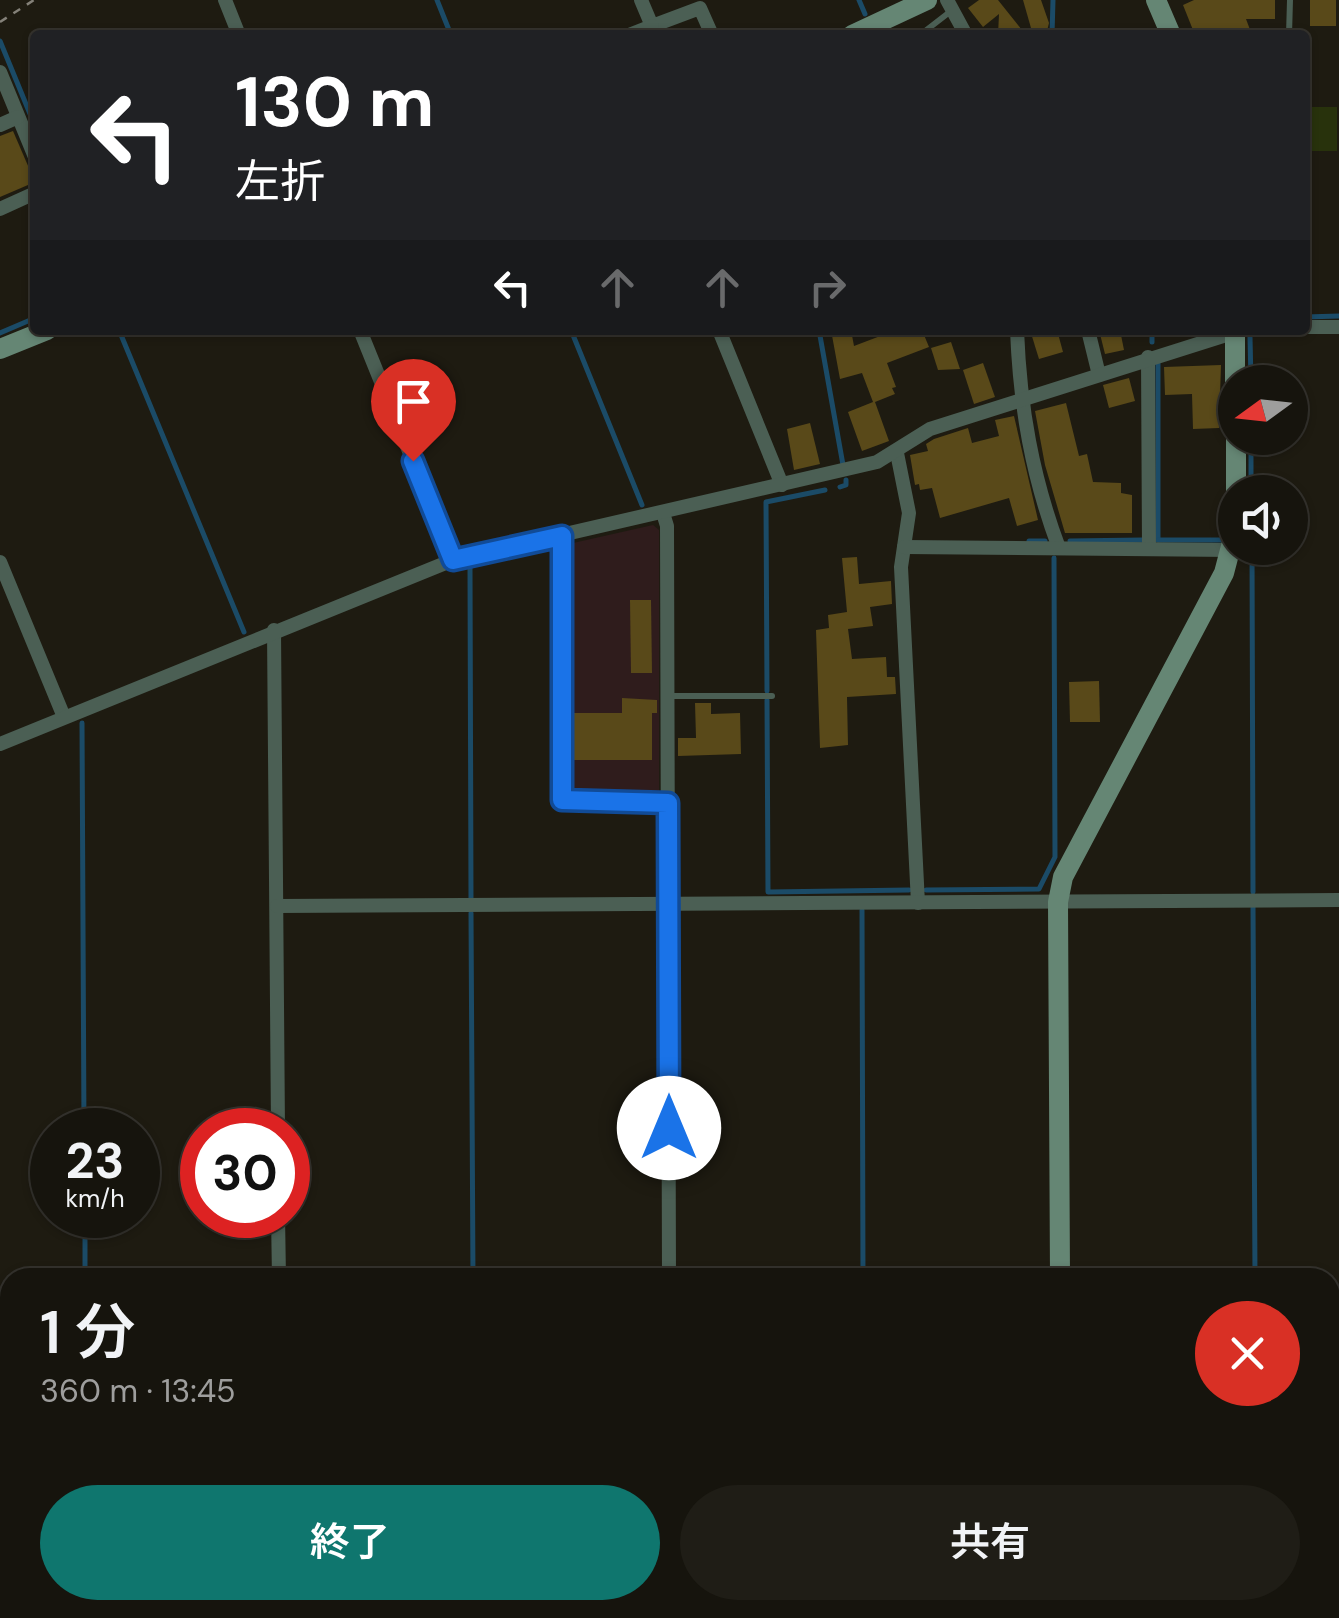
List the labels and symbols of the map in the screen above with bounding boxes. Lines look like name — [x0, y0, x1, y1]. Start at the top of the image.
pin — [371, 359, 456, 462]
north arrow — [1218, 365, 1308, 455]
position arrow — [617, 1076, 721, 1180]
speed limit sign: 30 — [180, 1108, 310, 1238]

